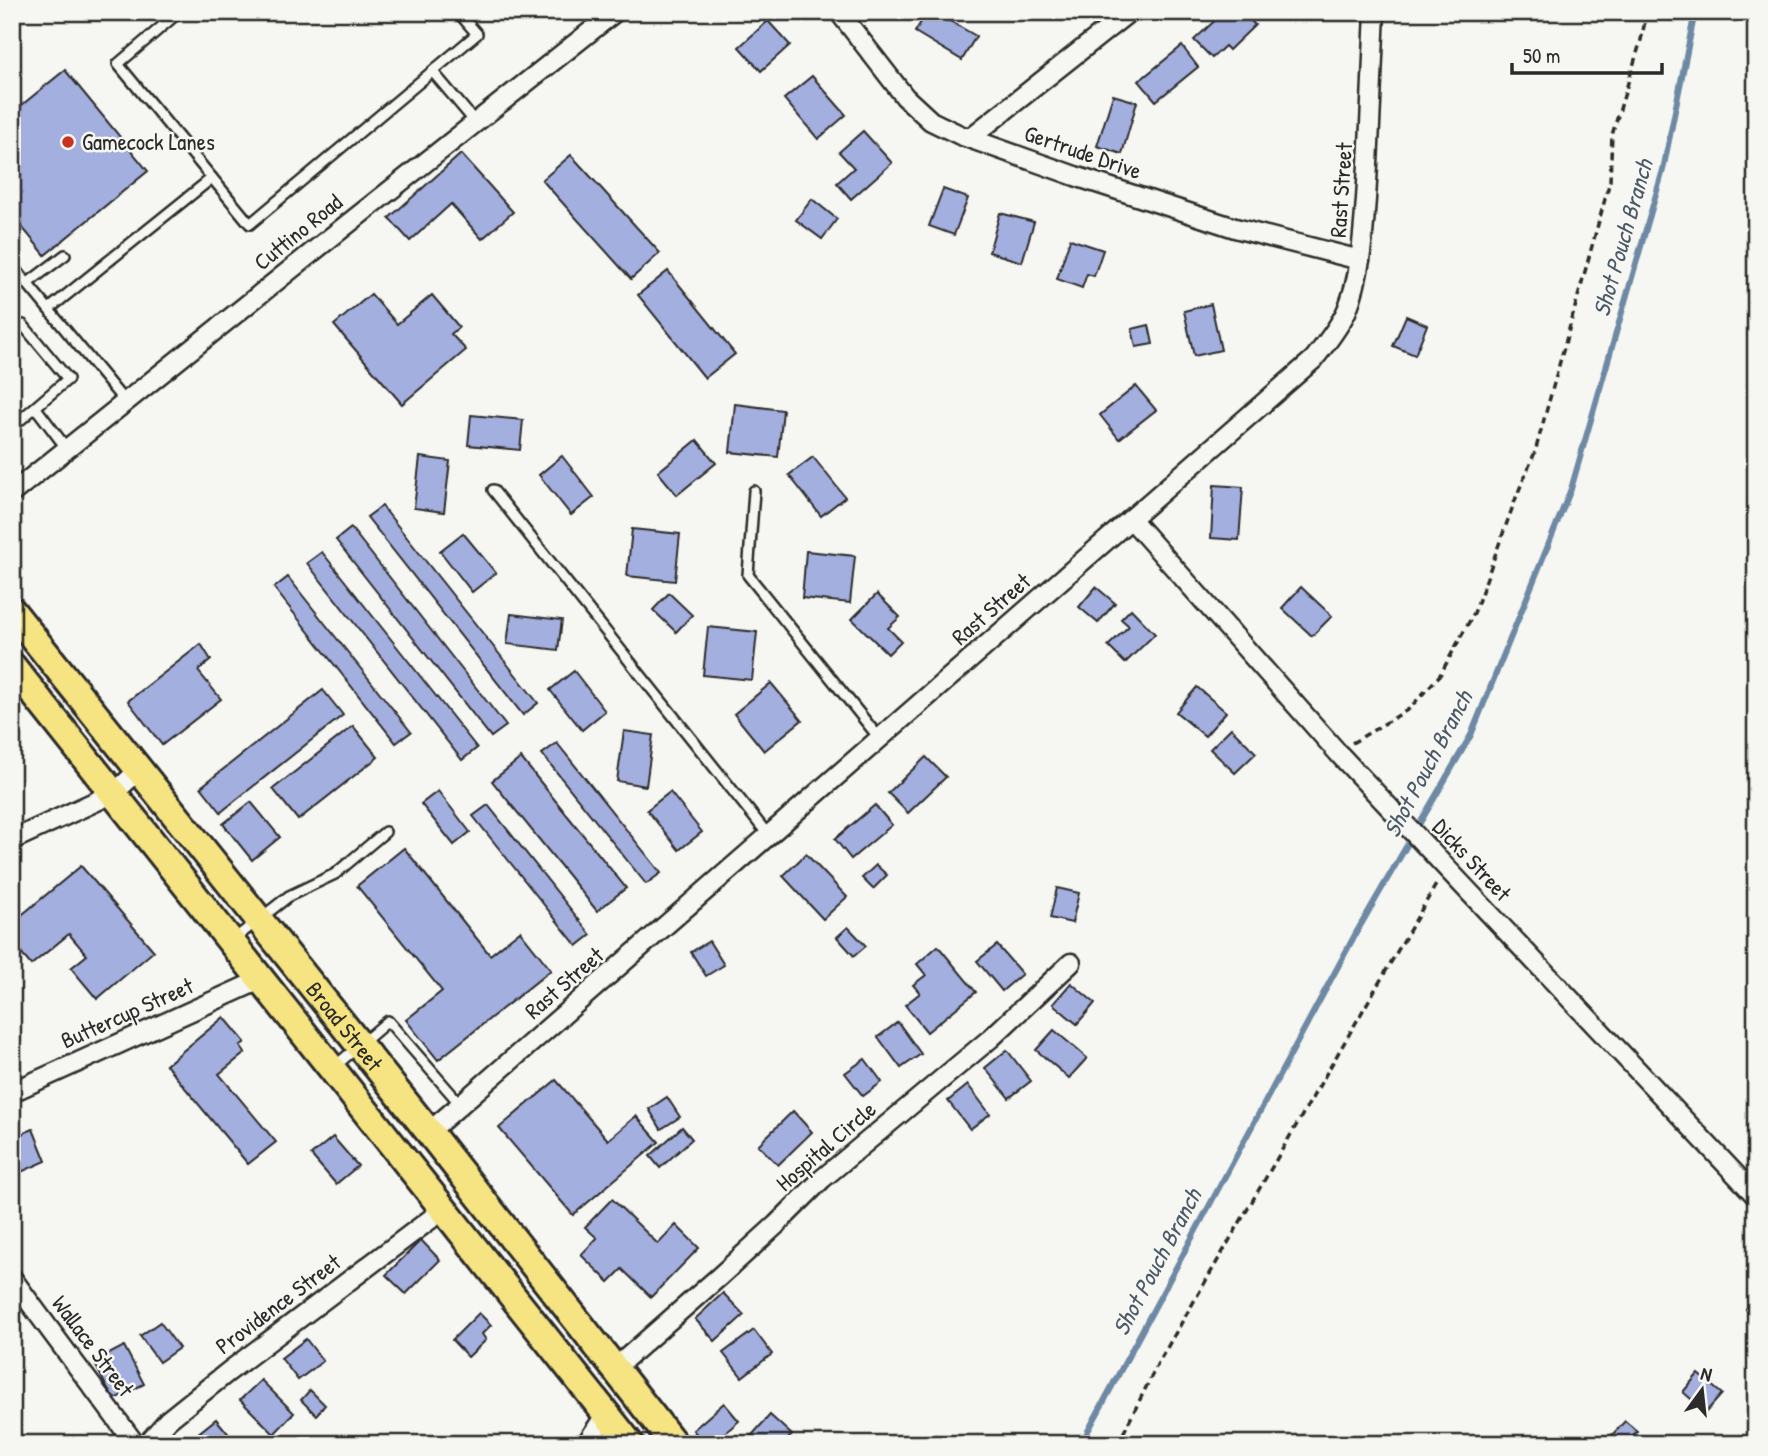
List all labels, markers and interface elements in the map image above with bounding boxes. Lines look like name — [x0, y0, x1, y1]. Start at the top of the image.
scale bar — [1512, 32, 1663, 76]
text: 50 m — [1523, 41, 1560, 70]
street label: Gertrude Drive — [1021, 117, 1146, 186]
place label: Gamecock Lanes — [82, 126, 215, 157]
marker: Gamecock Lanes — [60, 134, 76, 150]
street label: Rast Street — [1322, 140, 1359, 238]
water label: Shot Pouch Branch — [1584, 154, 1660, 320]
street label: Cuttino Road — [247, 186, 348, 277]
street label: Rast Street — [945, 565, 1038, 652]
water label: Shot Pouch Branch — [1375, 683, 1480, 842]
street label: Dicks Street — [1426, 812, 1519, 908]
street label: Rast Street — [518, 939, 611, 1026]
street label: Buttercup Street — [56, 969, 199, 1055]
street label: Broad Street — [299, 975, 391, 1078]
street label: Hospital Circle — [769, 1094, 882, 1198]
water label: Shot Pouch Branch — [1104, 1181, 1209, 1340]
street label: Providence Street — [209, 1246, 347, 1361]
street label: Wallace Street — [45, 1289, 142, 1403]
north arrow — [1666, 1354, 1736, 1424]
text: N — [1698, 1360, 1715, 1387]

